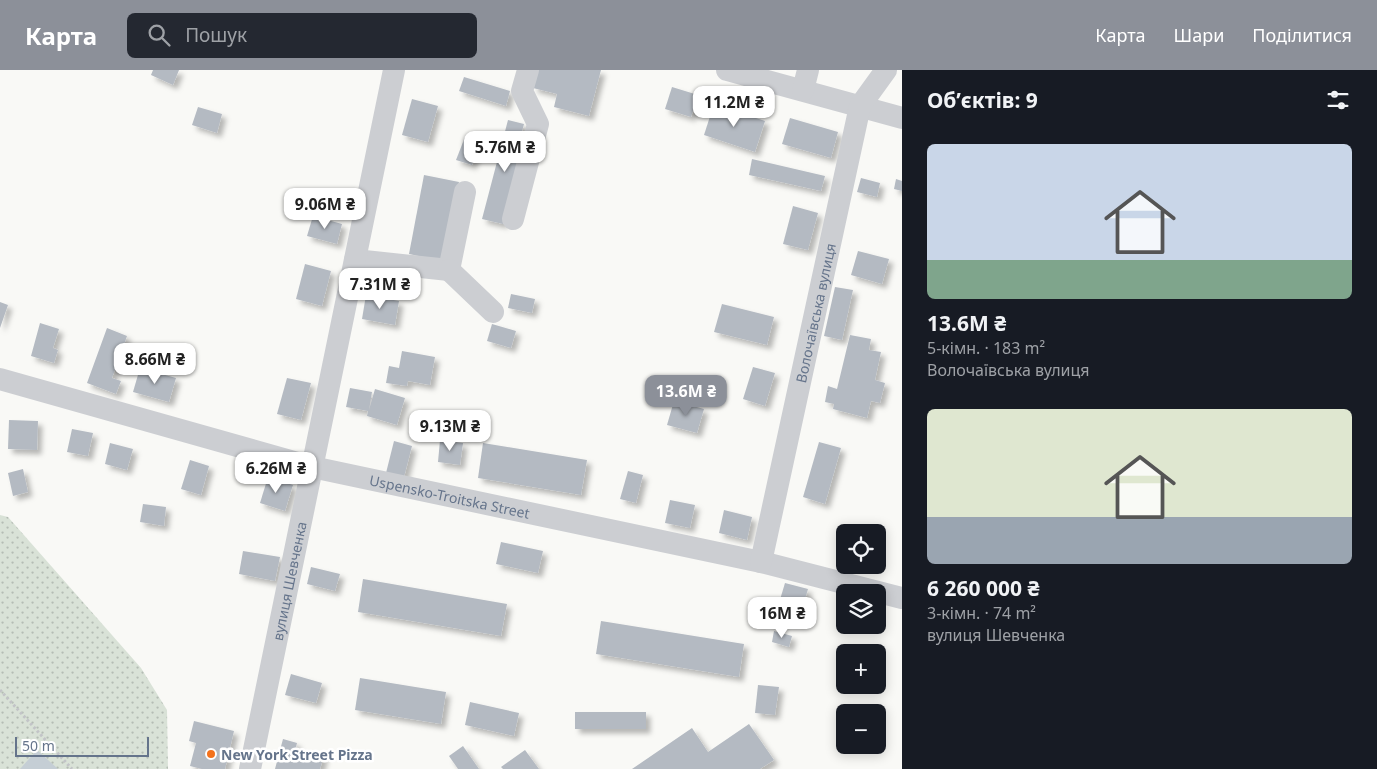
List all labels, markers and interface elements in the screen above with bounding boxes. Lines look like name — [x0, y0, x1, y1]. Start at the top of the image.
search box — [127, 13, 477, 58]
text: Карта — [25, 19, 97, 52]
icon: search — [145, 21, 173, 49]
text: Пошук — [185, 22, 247, 48]
text: Карта — [1095, 23, 1146, 47]
text: Шари — [1174, 23, 1224, 47]
text: Поділитися — [1252, 23, 1352, 47]
pin: 11.2M ₴ — [688, 85, 780, 128]
text: Об’єктів: 9 — [927, 86, 1038, 114]
icon: filters — [1324, 86, 1352, 114]
text: 11.2M ₴ — [704, 91, 764, 113]
pin: 5.76M ₴ — [459, 131, 551, 173]
text: 5.76M ₴ — [475, 136, 535, 158]
icon: home — [1095, 177, 1185, 267]
pin: 9.06M ₴ — [279, 188, 371, 230]
text: 9.06M ₴ — [295, 193, 355, 215]
street label: Волочаївська вулиця — [791, 241, 839, 384]
pin: 7.31M ₴ — [334, 268, 426, 310]
text: 7.31M ₴ — [350, 273, 410, 295]
text: 13.6M ₴ — [927, 309, 1006, 337]
text: 5-кімн. · 183 m² — [927, 337, 1045, 359]
pin: 8.66M ₴ — [109, 342, 201, 385]
text: 8.66M ₴ — [125, 348, 185, 370]
text: Волочаївська вулиця — [927, 359, 1090, 381]
pin: 13.6M ₴ — [640, 374, 732, 417]
text: 13.6M ₴ — [656, 380, 716, 402]
pin: 9.13M ₴ — [404, 410, 496, 452]
text: 9.13M ₴ — [420, 415, 480, 437]
icon: home — [1095, 442, 1185, 532]
pin: 6.26M ₴ — [230, 452, 322, 494]
text: 6.26M ₴ — [246, 457, 306, 479]
street label: Uspensko-Troitska Street — [368, 470, 532, 522]
street label: вулиця Шевченка — [267, 520, 310, 642]
map controls — [836, 524, 886, 754]
button: locate — [836, 524, 886, 574]
text: 6 260 000 ₴ — [927, 574, 1039, 602]
button: layers — [836, 584, 886, 634]
pin: 16M ₴ — [747, 596, 817, 639]
text: 16M ₴ — [759, 602, 805, 624]
text: 3-кімн. · 74 m² — [927, 602, 1036, 624]
text: вулиця Шевченка — [927, 624, 1065, 646]
button: + — [836, 644, 886, 694]
button: − — [836, 704, 886, 754]
scale bar — [15, 734, 149, 757]
text: 50 m — [22, 736, 55, 755]
place label: New York Street Pizza — [221, 745, 373, 764]
marker: New York Street Pizza — [205, 748, 217, 760]

